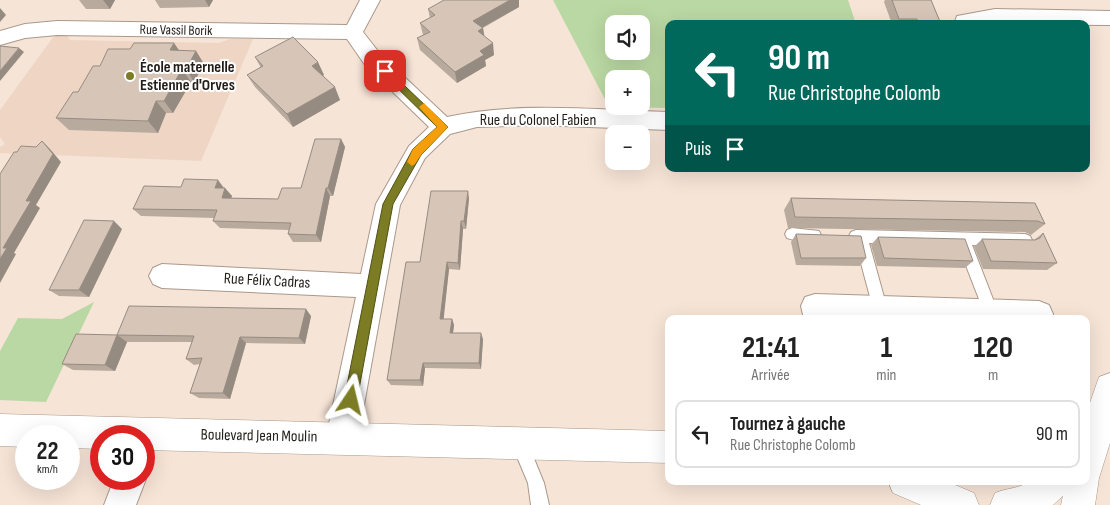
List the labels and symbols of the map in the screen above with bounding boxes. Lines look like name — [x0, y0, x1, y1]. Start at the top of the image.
street label: Rue Vassil Borik — [139, 21, 213, 39]
pin — [364, 50, 406, 92]
place label: École maternelle Estienne d'Orves — [140, 58, 235, 95]
marker: École maternelle Estienne d'Orves — [124, 70, 136, 82]
street label: Rue du Colonel Fabien — [480, 111, 596, 130]
street label: Rue Félix Cadras — [223, 269, 311, 293]
position arrow — [324, 373, 376, 425]
speed limit sign: 30 — [90, 425, 155, 490]
street label: Boulevard Jean Moulin — [201, 425, 317, 447]

